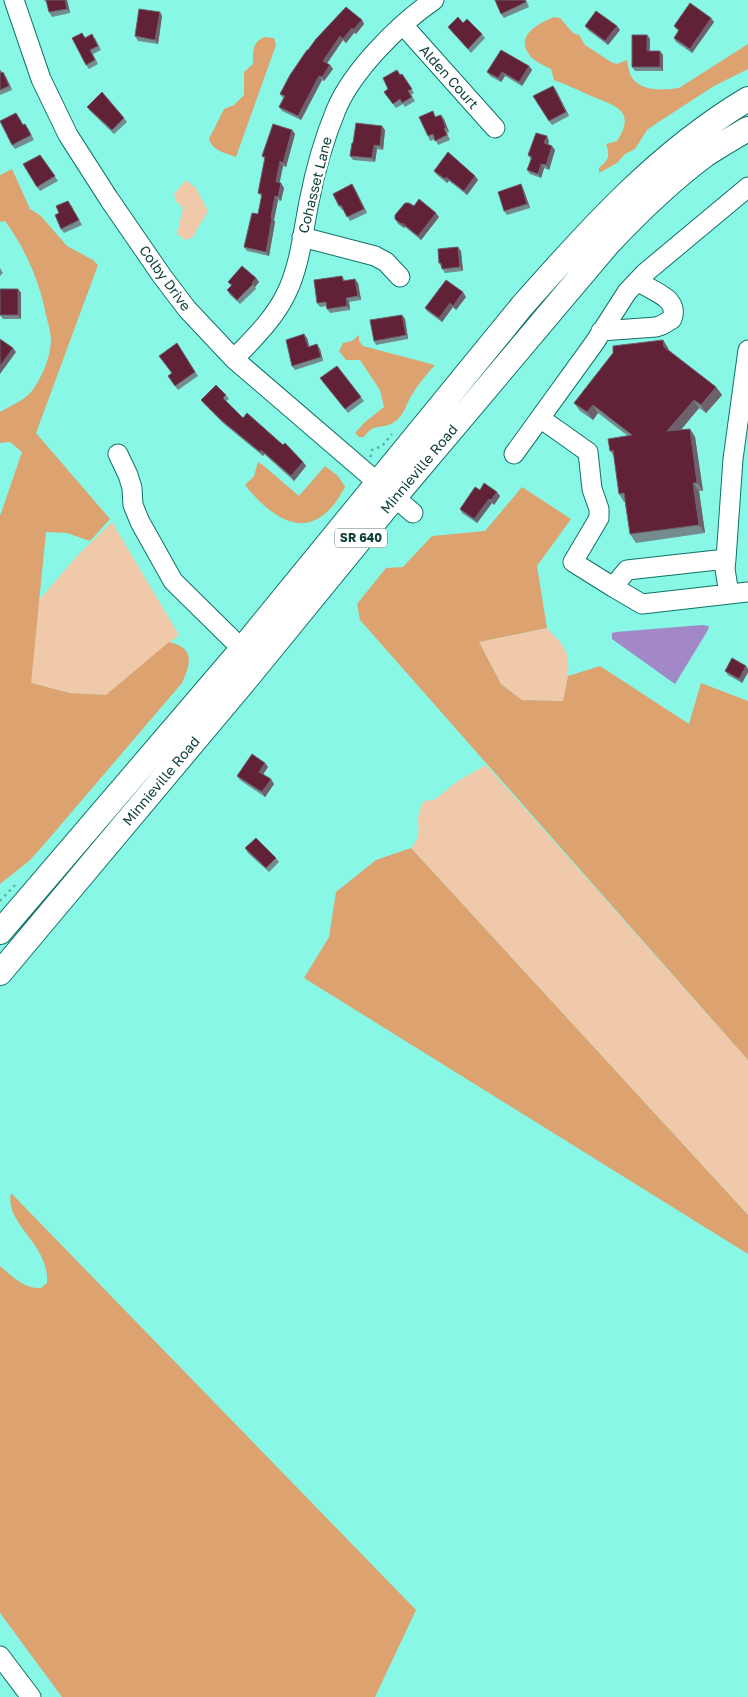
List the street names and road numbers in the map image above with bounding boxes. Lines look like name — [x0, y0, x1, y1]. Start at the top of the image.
street label: Alden Court — [416, 41, 482, 112]
street label: Cohasset Lane — [294, 135, 335, 235]
street label: Colby Drive — [136, 242, 195, 314]
street label: Minnieville Road — [376, 421, 461, 517]
road number: SR 640 — [335, 528, 387, 548]
street label: Minnieville Road — [118, 733, 203, 829]

